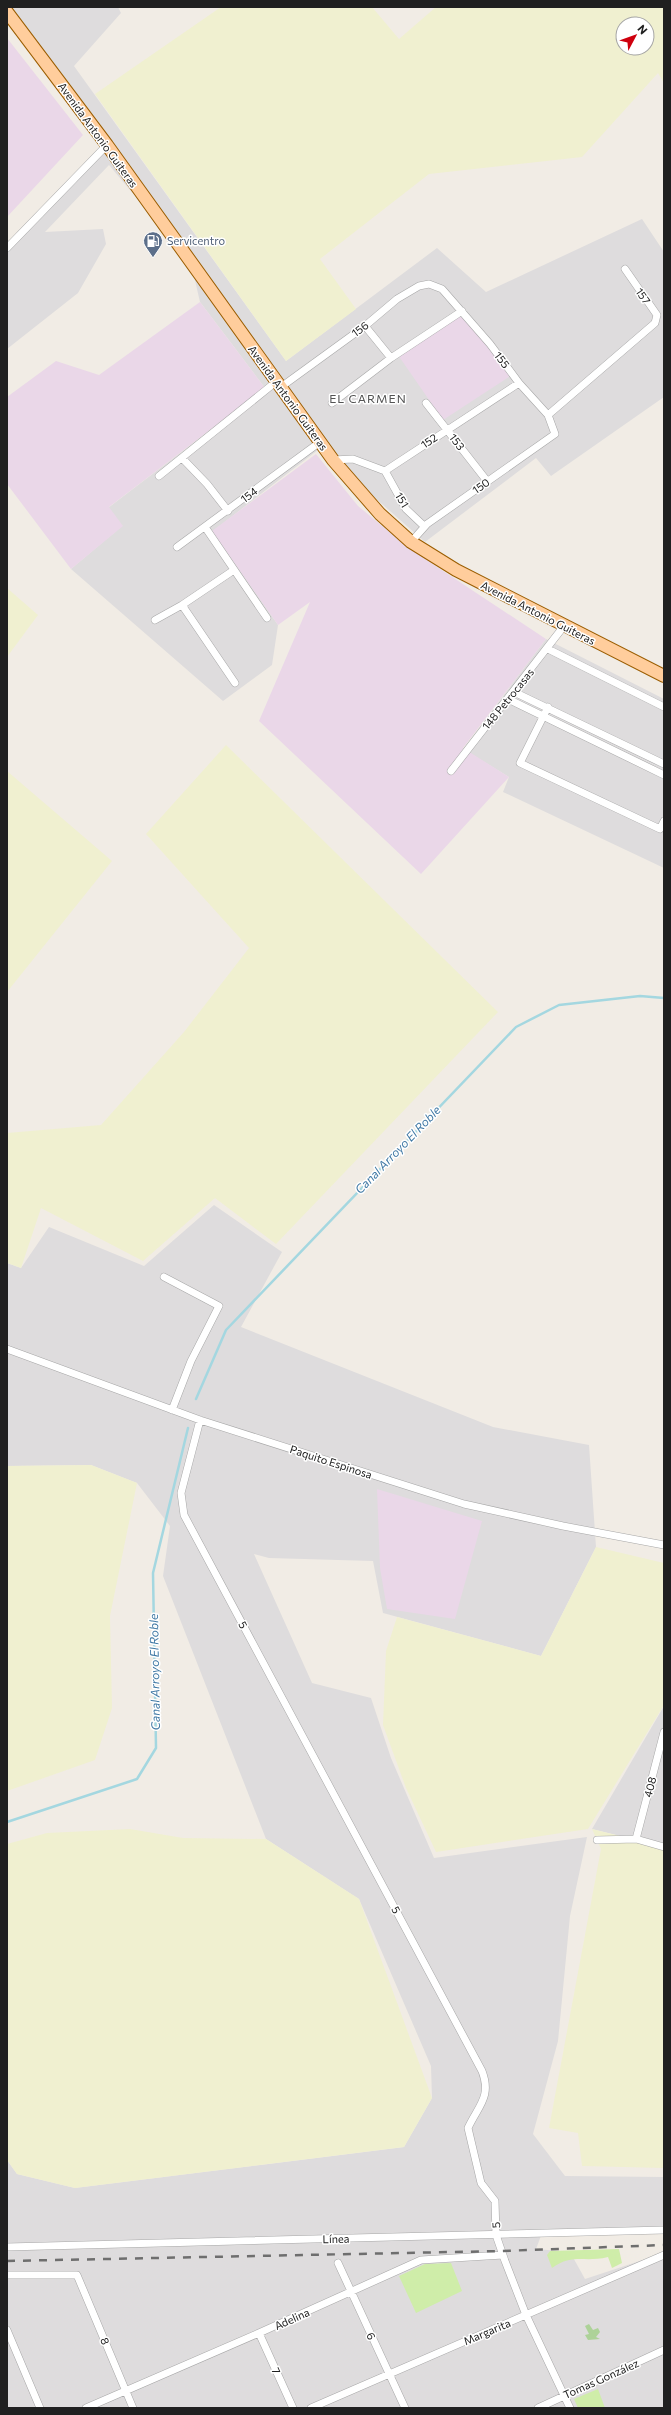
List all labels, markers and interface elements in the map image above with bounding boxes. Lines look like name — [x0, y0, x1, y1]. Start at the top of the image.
north arrow — [615, 16, 655, 56]
text: N — [635, 22, 651, 36]
street label: Avenida Antonio Guiteras — [56, 80, 141, 190]
fuel station icon: Servicentro — [142, 230, 164, 258]
place label: Servicentro — [167, 234, 225, 247]
street label: 157 — [633, 285, 654, 306]
street label: 156 — [349, 318, 371, 339]
street label: Avenida Antonio Guiteras — [246, 343, 331, 453]
street label: 155 — [492, 349, 513, 371]
district label: EL CARMEN — [329, 391, 407, 405]
street label: 152 — [418, 430, 439, 451]
street label: 153 — [447, 431, 468, 453]
street label: 150 — [470, 475, 492, 496]
street label: 154 — [238, 484, 260, 505]
street label: 151 — [393, 490, 412, 510]
street label: Avenida Antonio Guiteras — [479, 578, 598, 647]
street label: 148 Petrocasas — [479, 666, 536, 732]
water label: Canal Arroyo El Roble — [352, 1102, 443, 1196]
street label: Paquito Espinosa — [288, 1442, 374, 1481]
water label: Canal Arroyo El Roble — [146, 1613, 162, 1731]
street label: 5 — [236, 1619, 251, 1631]
street label: 408 — [641, 1775, 659, 1798]
street label: 5 — [389, 1904, 404, 1916]
street label: 5 — [489, 2222, 502, 2229]
street label: Línea — [322, 2232, 350, 2245]
street label: Adelina — [272, 2305, 311, 2332]
street label: Margarita — [461, 2316, 512, 2347]
street label: 6 — [364, 2330, 379, 2342]
street label: 8 — [98, 2335, 113, 2347]
street label: Tomas González — [561, 2356, 641, 2401]
street label: 7 — [269, 2365, 284, 2376]

